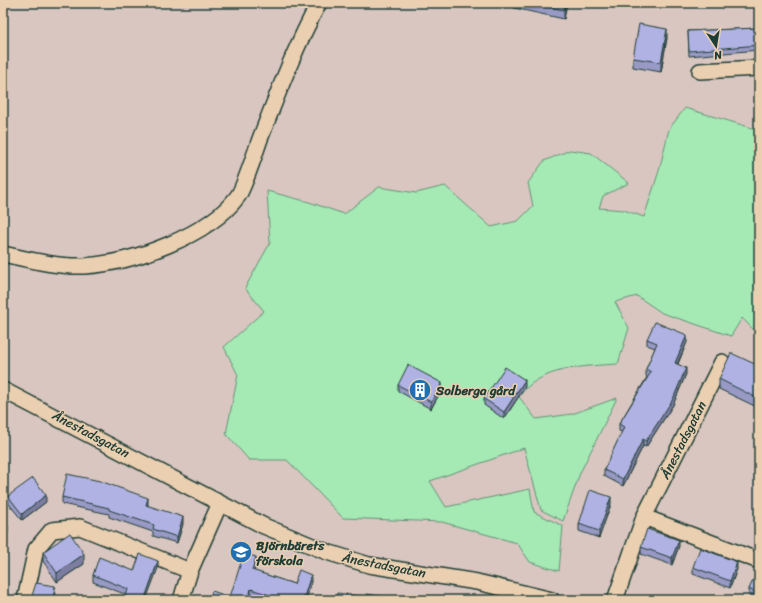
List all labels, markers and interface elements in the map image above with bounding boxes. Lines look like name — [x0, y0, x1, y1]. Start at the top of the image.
north arrow — [696, 26, 736, 66]
text: N — [712, 45, 725, 65]
building icon: Solberga gård — [407, 377, 433, 403]
place label: Solberga gård — [435, 379, 516, 402]
street label: Ånestadsgatan — [653, 397, 713, 484]
street label: Ånestadsgatan — [47, 403, 134, 464]
place label: Björnbärets förskola — [256, 534, 325, 572]
school or university icon: Björnbärets förskola — [228, 539, 254, 565]
street label: Ånestadsgatan — [339, 545, 428, 584]

